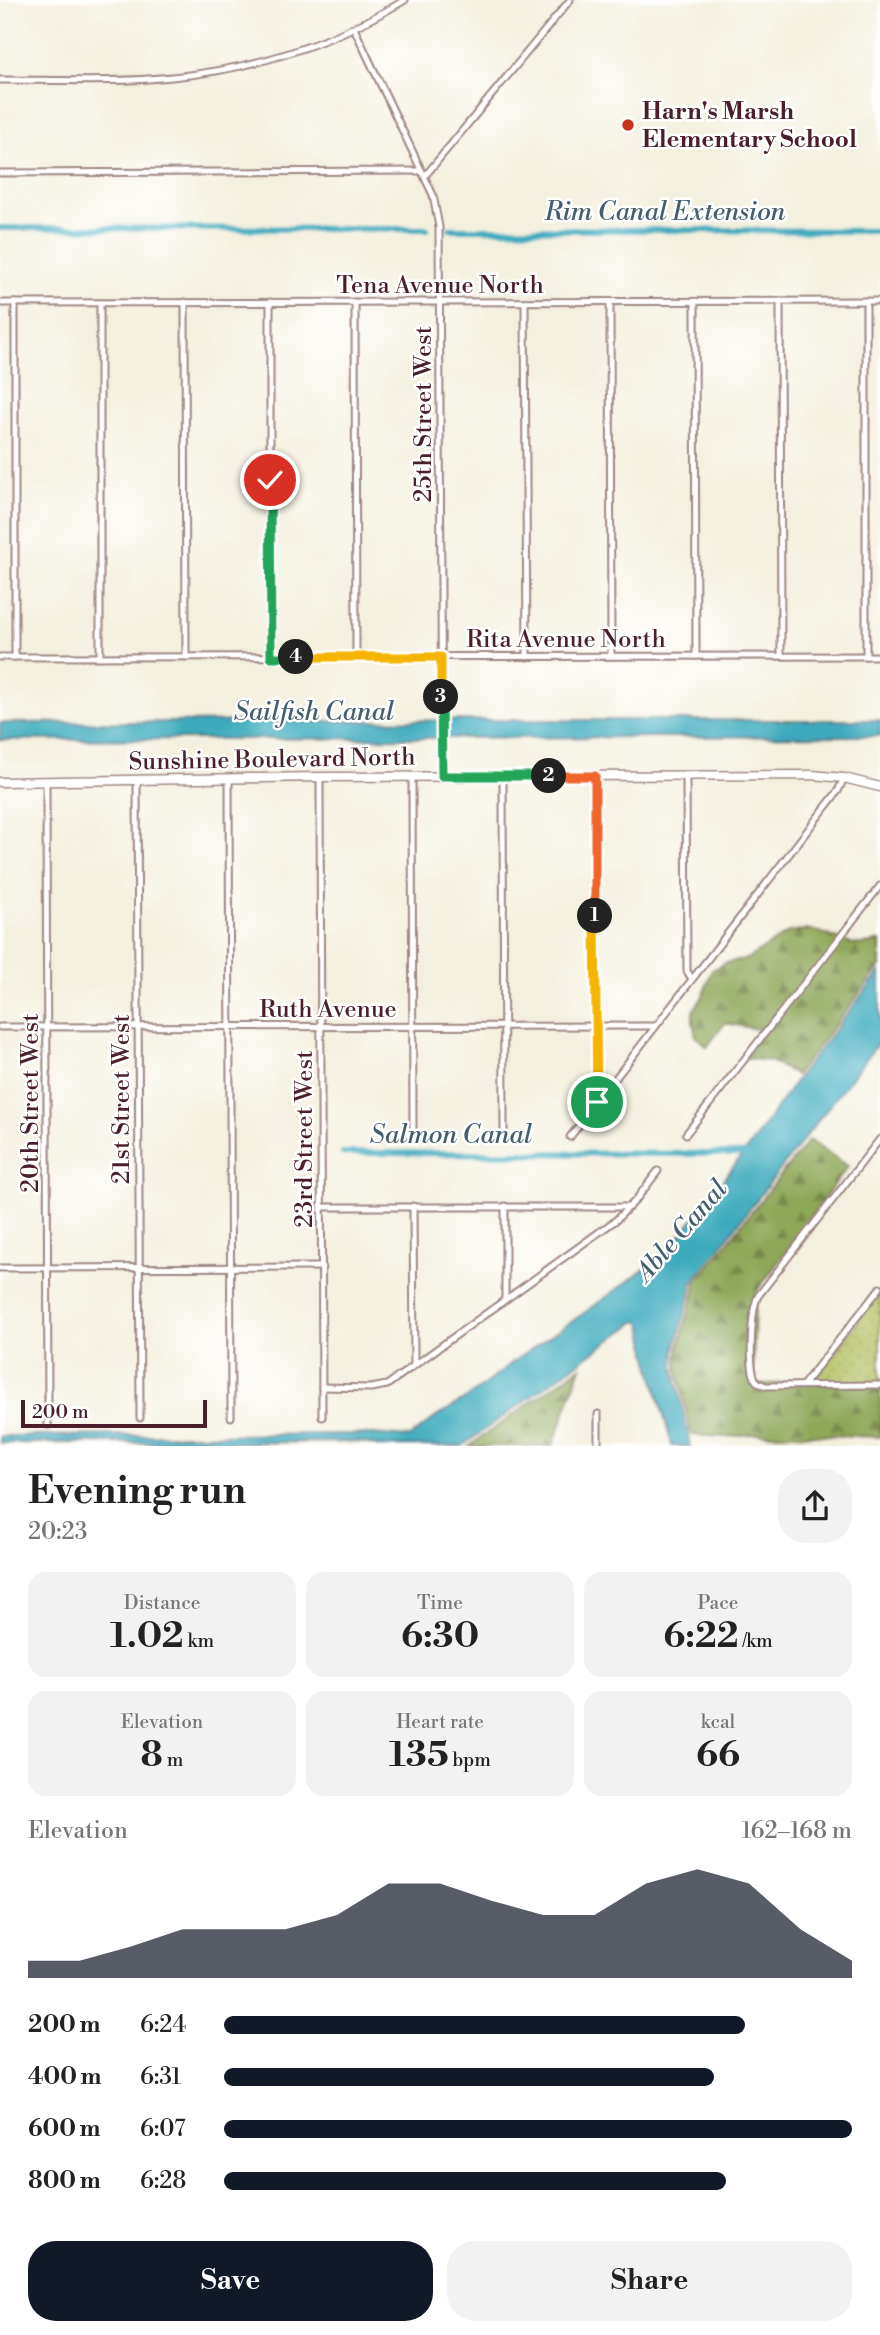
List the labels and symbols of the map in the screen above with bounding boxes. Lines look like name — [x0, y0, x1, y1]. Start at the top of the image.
place label: Harn's Marsh Elementary School — [642, 97, 857, 155]
marker: Harn's Marsh Elementary School — [620, 117, 636, 133]
water label: Rim Canal Extension — [544, 196, 786, 228]
street label: Tena Avenue North — [336, 271, 544, 301]
street label: 25th Street West — [409, 325, 439, 502]
pin — [240, 450, 300, 510]
street label: Rita Avenue North — [466, 625, 666, 655]
pin: 4 — [278, 640, 314, 674]
pin: 3 — [424, 680, 458, 714]
water label: Sailfish Canal — [234, 696, 395, 728]
street label: Sunshine Boulevard North — [128, 742, 416, 778]
pin: 2 — [532, 758, 566, 794]
pin: 1 — [578, 898, 612, 934]
street label: Ruth Avenue — [259, 995, 397, 1025]
street label: 20th Street West — [16, 1013, 46, 1193]
street label: 21st Street West — [107, 1013, 137, 1184]
street label: 23rd Street West — [290, 1050, 320, 1228]
pin — [567, 1072, 627, 1132]
water label: Salmon Canal — [370, 1119, 533, 1151]
water label: Able Canal — [627, 1173, 735, 1290]
scale bar — [21, 1397, 206, 1429]

